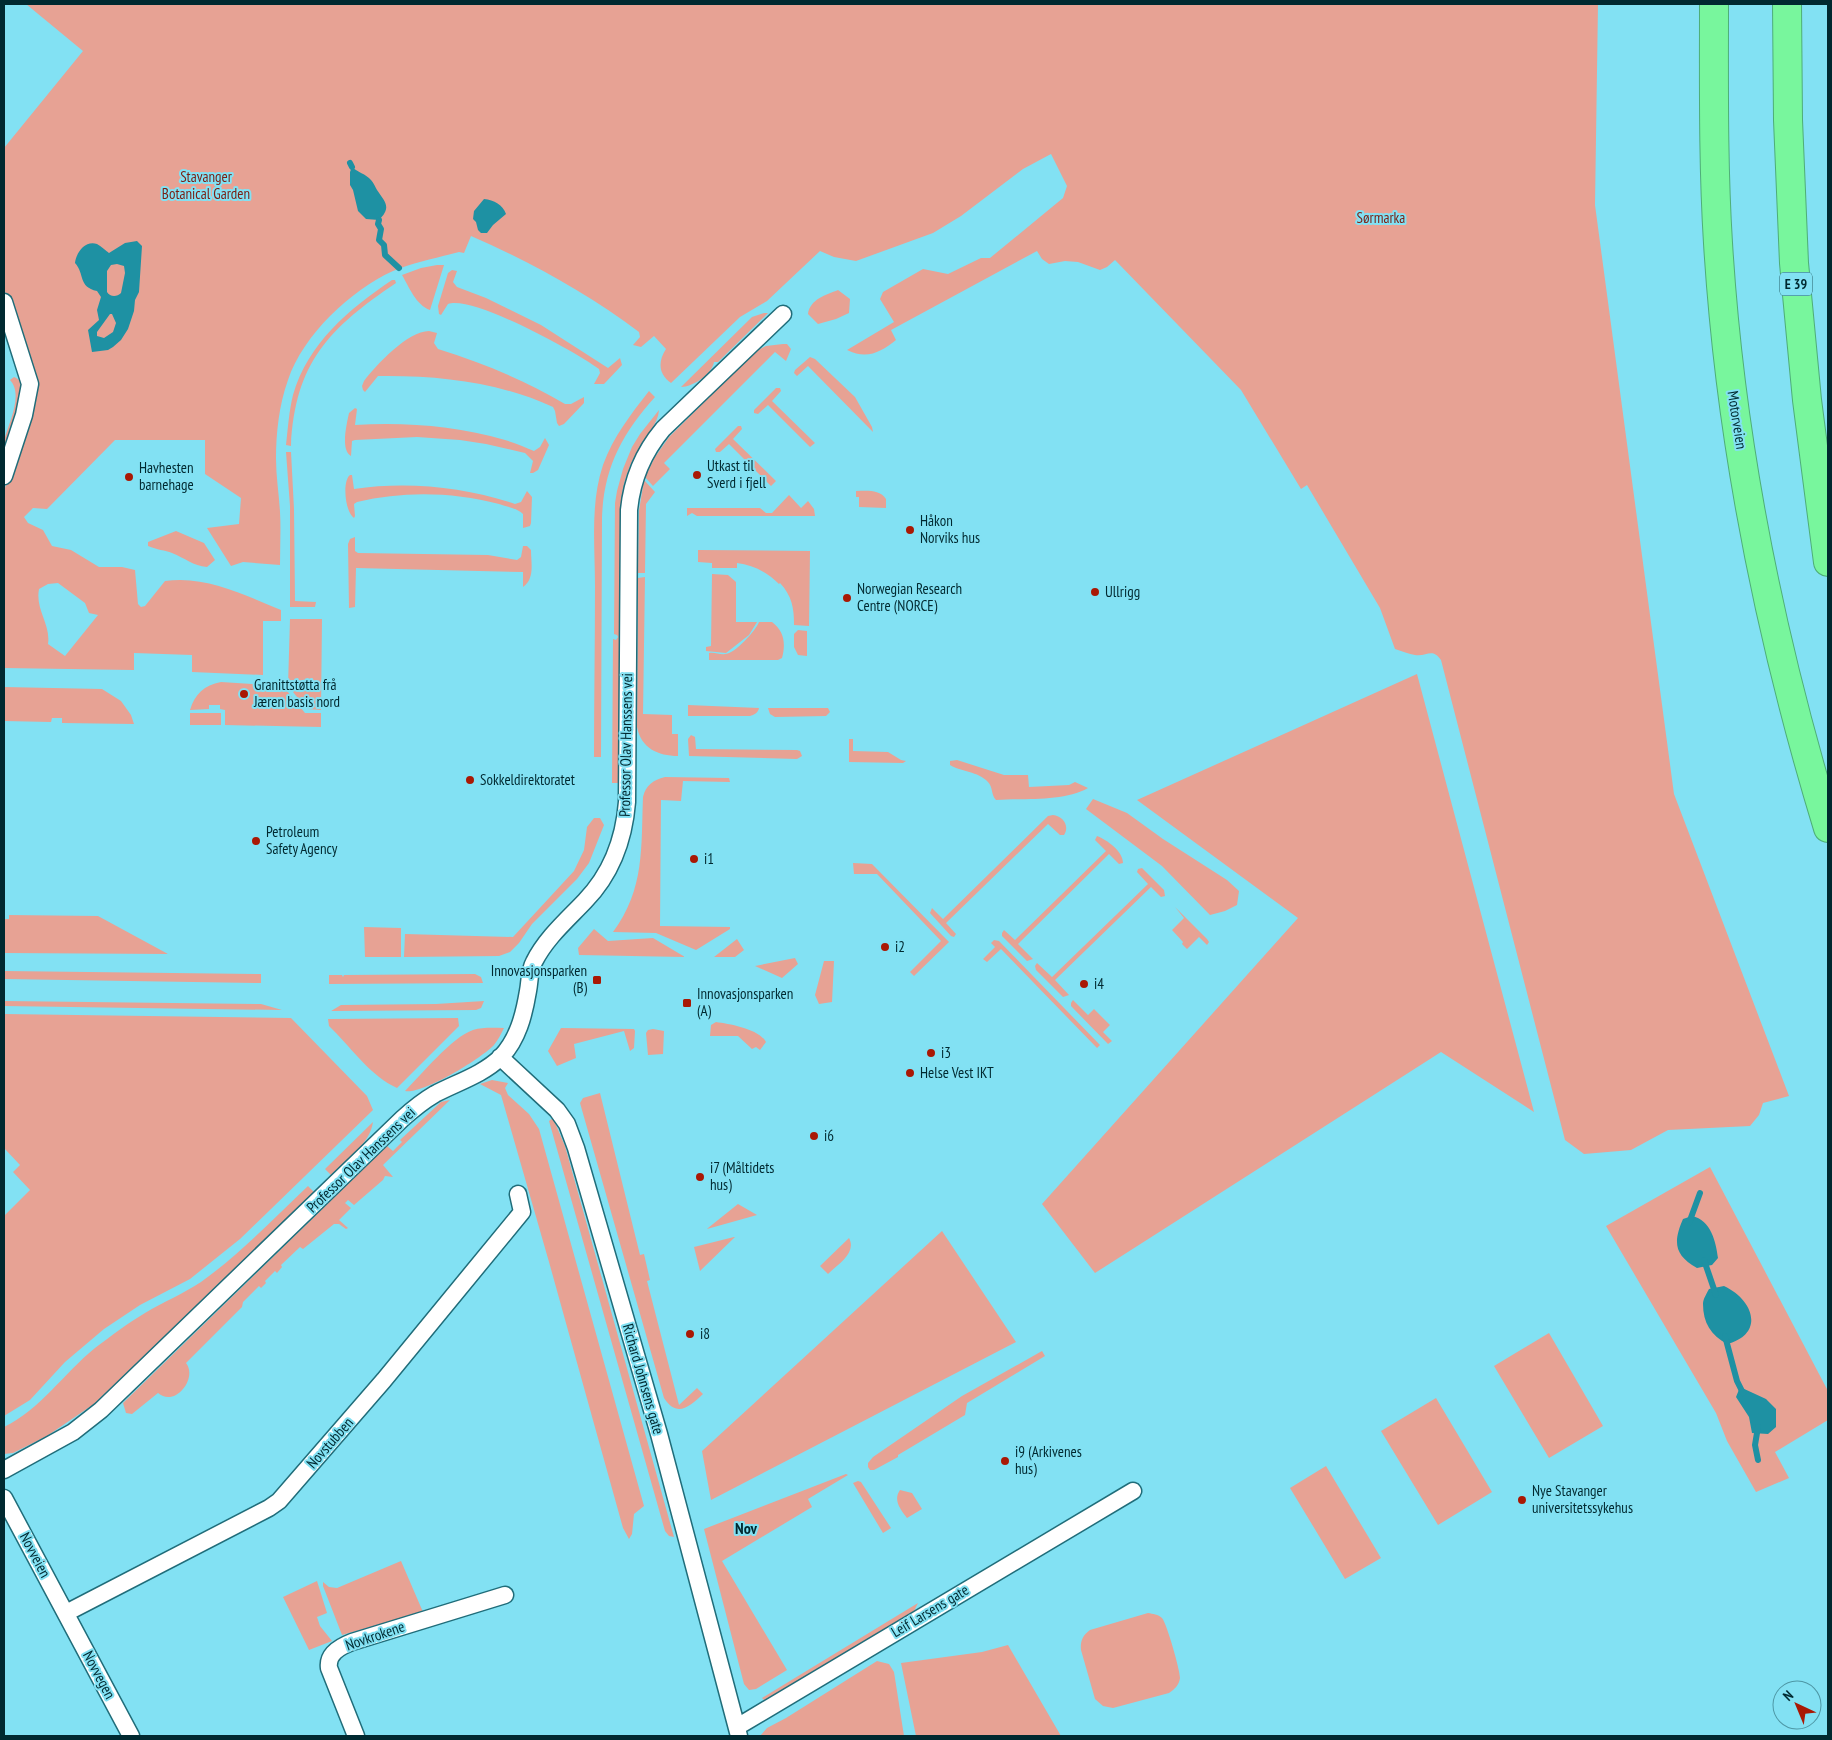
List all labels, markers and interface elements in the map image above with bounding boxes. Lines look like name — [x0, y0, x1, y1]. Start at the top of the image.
park label: Stavanger Botanical Garden — [162, 167, 250, 203]
park label: Sørmarka — [1357, 208, 1405, 227]
road number: E 39 — [1780, 272, 1812, 296]
street label: Motorveien — [1724, 389, 1751, 450]
place label: Utkast til Sverd i fjell — [707, 456, 766, 492]
place label: Havhesten barnehage — [139, 458, 194, 494]
marker: Utkast til Sverd i fjell — [691, 469, 703, 481]
marker: Havhesten barnehage — [123, 471, 135, 483]
place label: Håkon Norviks hus — [920, 511, 980, 547]
marker: Håkon Norviks hus — [904, 524, 916, 536]
place label: Norwegian Research Centre (NORCE) — [857, 579, 962, 615]
place label: Ullrigg — [1105, 582, 1140, 601]
marker: Ullrigg — [1089, 586, 1101, 598]
marker: Norwegian Research Centre (NORCE) — [841, 592, 853, 604]
street label: Professor Olav Hanssens vei — [615, 673, 636, 817]
place label: Granittstøtta frå Jæren basis nord — [253, 675, 340, 711]
marker: Granittstøtta frå Jæren basis nord — [238, 688, 250, 700]
place label: Sokkeldirektoratet — [480, 770, 575, 789]
marker: Sokkeldirektoratet — [464, 774, 476, 786]
place label: Petroleum Safety Agency — [266, 822, 338, 858]
marker: Petroleum Safety Agency — [250, 835, 262, 847]
place label: i1 — [704, 849, 714, 868]
marker: i1 — [688, 853, 700, 865]
place label: i2 — [895, 937, 905, 956]
marker: i2 — [879, 941, 891, 953]
place label: Innovasjonsparken (B) — [491, 961, 587, 997]
marker: Innovasjonsparken (B) — [591, 974, 603, 986]
place label: i4 — [1094, 974, 1104, 993]
marker: i4 — [1078, 978, 1090, 990]
place label: Innovasjonsparken (A) — [697, 984, 793, 1020]
marker: Innovasjonsparken (A) — [681, 997, 693, 1009]
place label: i3 — [941, 1043, 951, 1062]
marker: i3 — [925, 1047, 937, 1059]
place label: Helse Vest IKT — [920, 1063, 994, 1082]
marker: Helse Vest IKT — [904, 1067, 916, 1079]
street label: Professor Olav Hanssens vei — [302, 1103, 419, 1216]
place label: i6 — [824, 1126, 834, 1145]
marker: i6 — [808, 1130, 820, 1142]
place label: i7 (Måltidets hus) — [710, 1158, 774, 1194]
marker: i7 (Måltidets hus) — [694, 1171, 706, 1183]
street label: Richard Johnsens gate — [619, 1321, 668, 1436]
place label: i8 — [700, 1324, 710, 1343]
marker: i8 — [684, 1328, 696, 1340]
street label: Novstubben — [302, 1413, 357, 1472]
place label: i9 (Arkivenes hus) — [1015, 1442, 1082, 1478]
marker: i9 (Arkivenes hus) — [999, 1455, 1011, 1467]
place label: Nye Stavanger universitetssykehus — [1532, 1481, 1633, 1517]
marker: Nye Stavanger universitetssykehus — [1516, 1494, 1528, 1506]
district label: Nov — [735, 1518, 758, 1538]
street label: Novveien — [16, 1529, 55, 1581]
street label: Leif Larsens gate — [888, 1580, 972, 1641]
street label: Novkrokene — [343, 1617, 407, 1654]
street label: Novvegen — [79, 1648, 120, 1702]
north arrow — [1772, 1680, 1822, 1730]
text: N — [1779, 1687, 1797, 1705]

